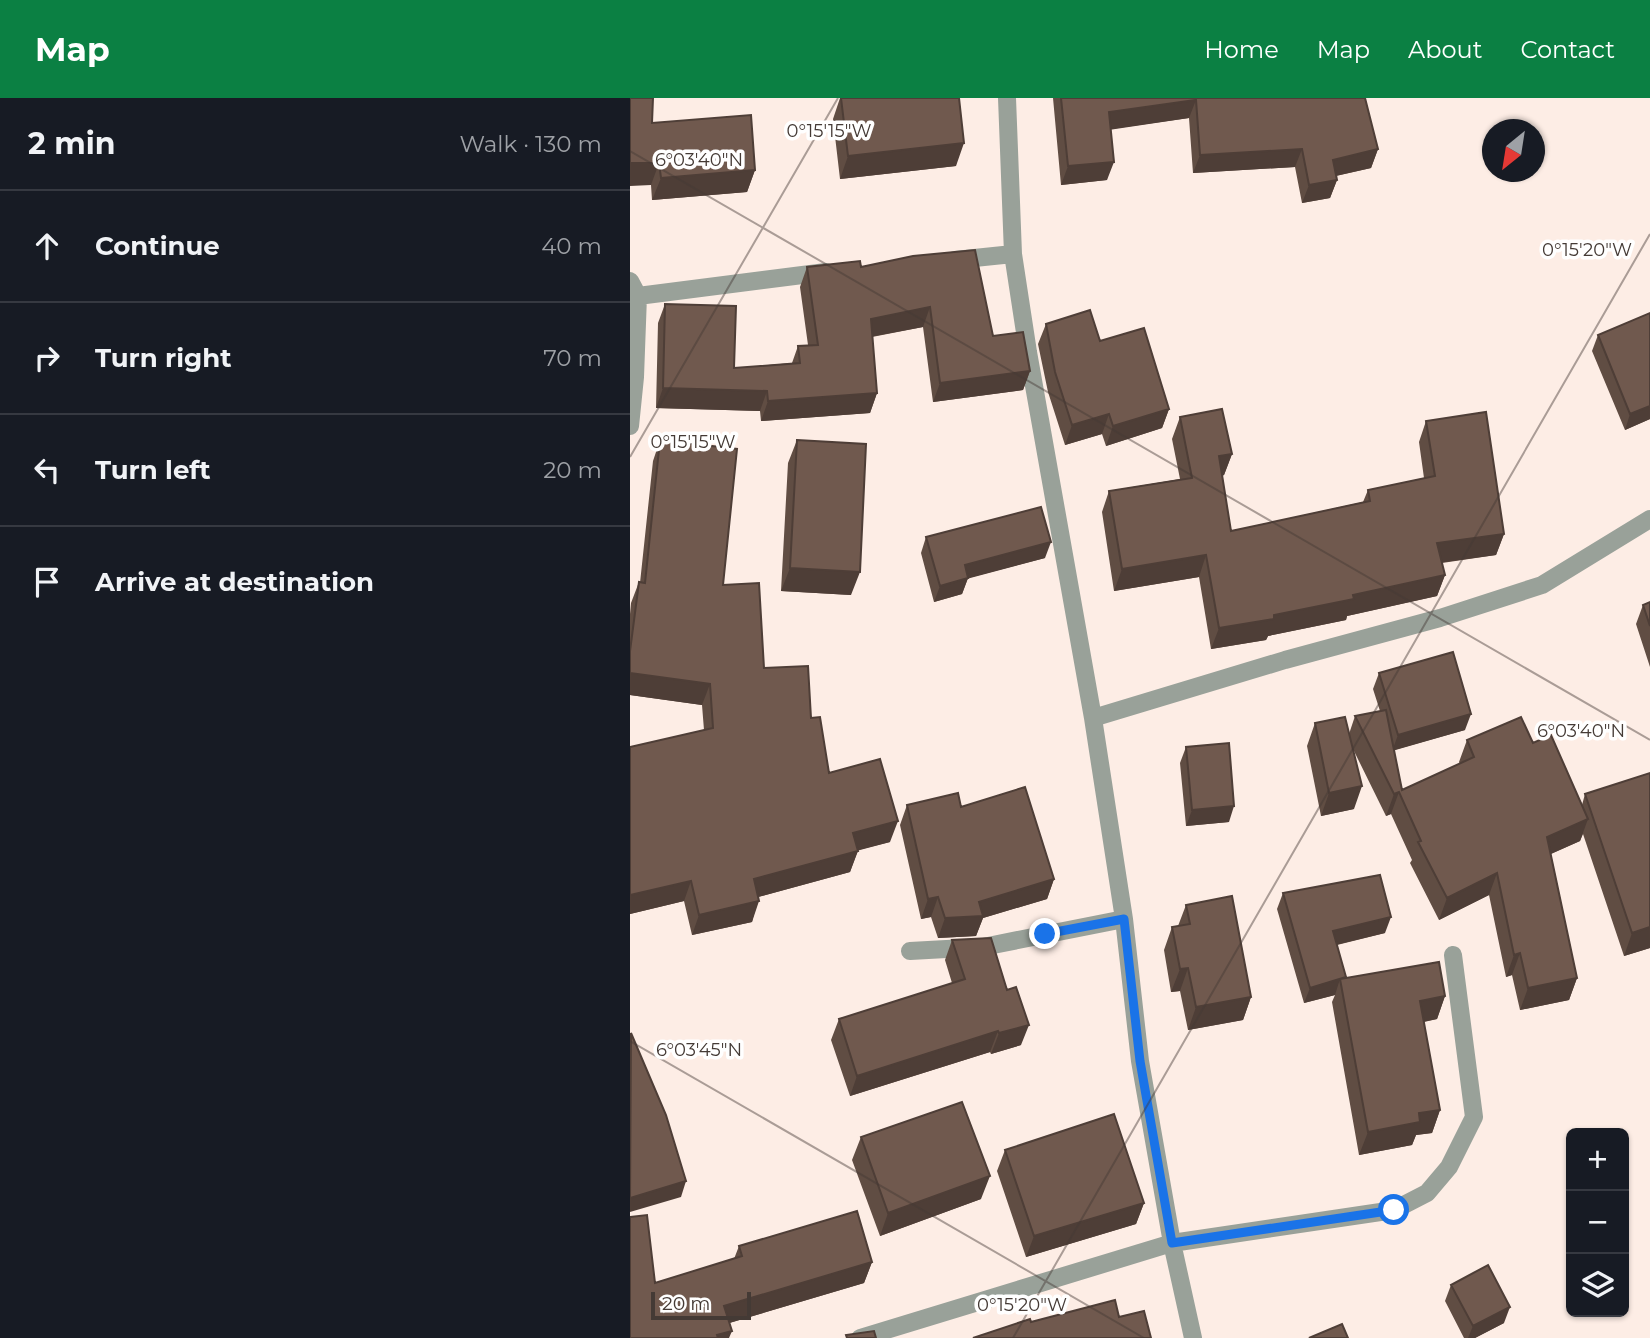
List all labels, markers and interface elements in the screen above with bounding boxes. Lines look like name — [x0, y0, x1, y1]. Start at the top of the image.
text: Map — [35, 29, 110, 69]
text: Home — [1204, 35, 1279, 64]
text: Map — [1317, 35, 1370, 64]
text: About — [1408, 35, 1482, 64]
text: Contact — [1520, 35, 1615, 64]
north arrow — [1482, 119, 1545, 182]
text: 0°15'15"W — [787, 120, 871, 142]
text: 2 min — [28, 125, 115, 162]
text: Walk · 130 m — [459, 130, 602, 158]
text: 6°03'40"N — [655, 149, 743, 171]
icon: ahead — [28, 227, 66, 265]
text: Continue — [95, 230, 220, 262]
text: 40 m — [541, 232, 602, 260]
text: 0°15'20"W — [1542, 239, 1632, 261]
icon: right — [28, 339, 66, 377]
text: Turn right — [95, 342, 231, 374]
text: 70 m — [543, 344, 602, 372]
text: 0°15'15"W — [651, 431, 735, 453]
icon: left — [28, 451, 66, 489]
text: Turn left — [95, 454, 211, 486]
text: 20 m — [543, 456, 602, 484]
icon: arrive — [28, 563, 66, 601]
text: Arrive at destination — [95, 566, 374, 598]
text: 6°03'40"N — [1537, 720, 1625, 742]
route end — [1029, 918, 1060, 949]
text: 6°03'45"N — [656, 1039, 742, 1061]
map controls — [1566, 1128, 1629, 1317]
button: + — [1566, 1128, 1629, 1191]
button: − — [1566, 1191, 1629, 1254]
route start — [1378, 1194, 1409, 1225]
button: layers — [1566, 1254, 1629, 1317]
scale bar — [651, 1289, 751, 1321]
text: 20 m — [662, 1292, 710, 1315]
text: 0°15'20"W — [977, 1294, 1067, 1316]

